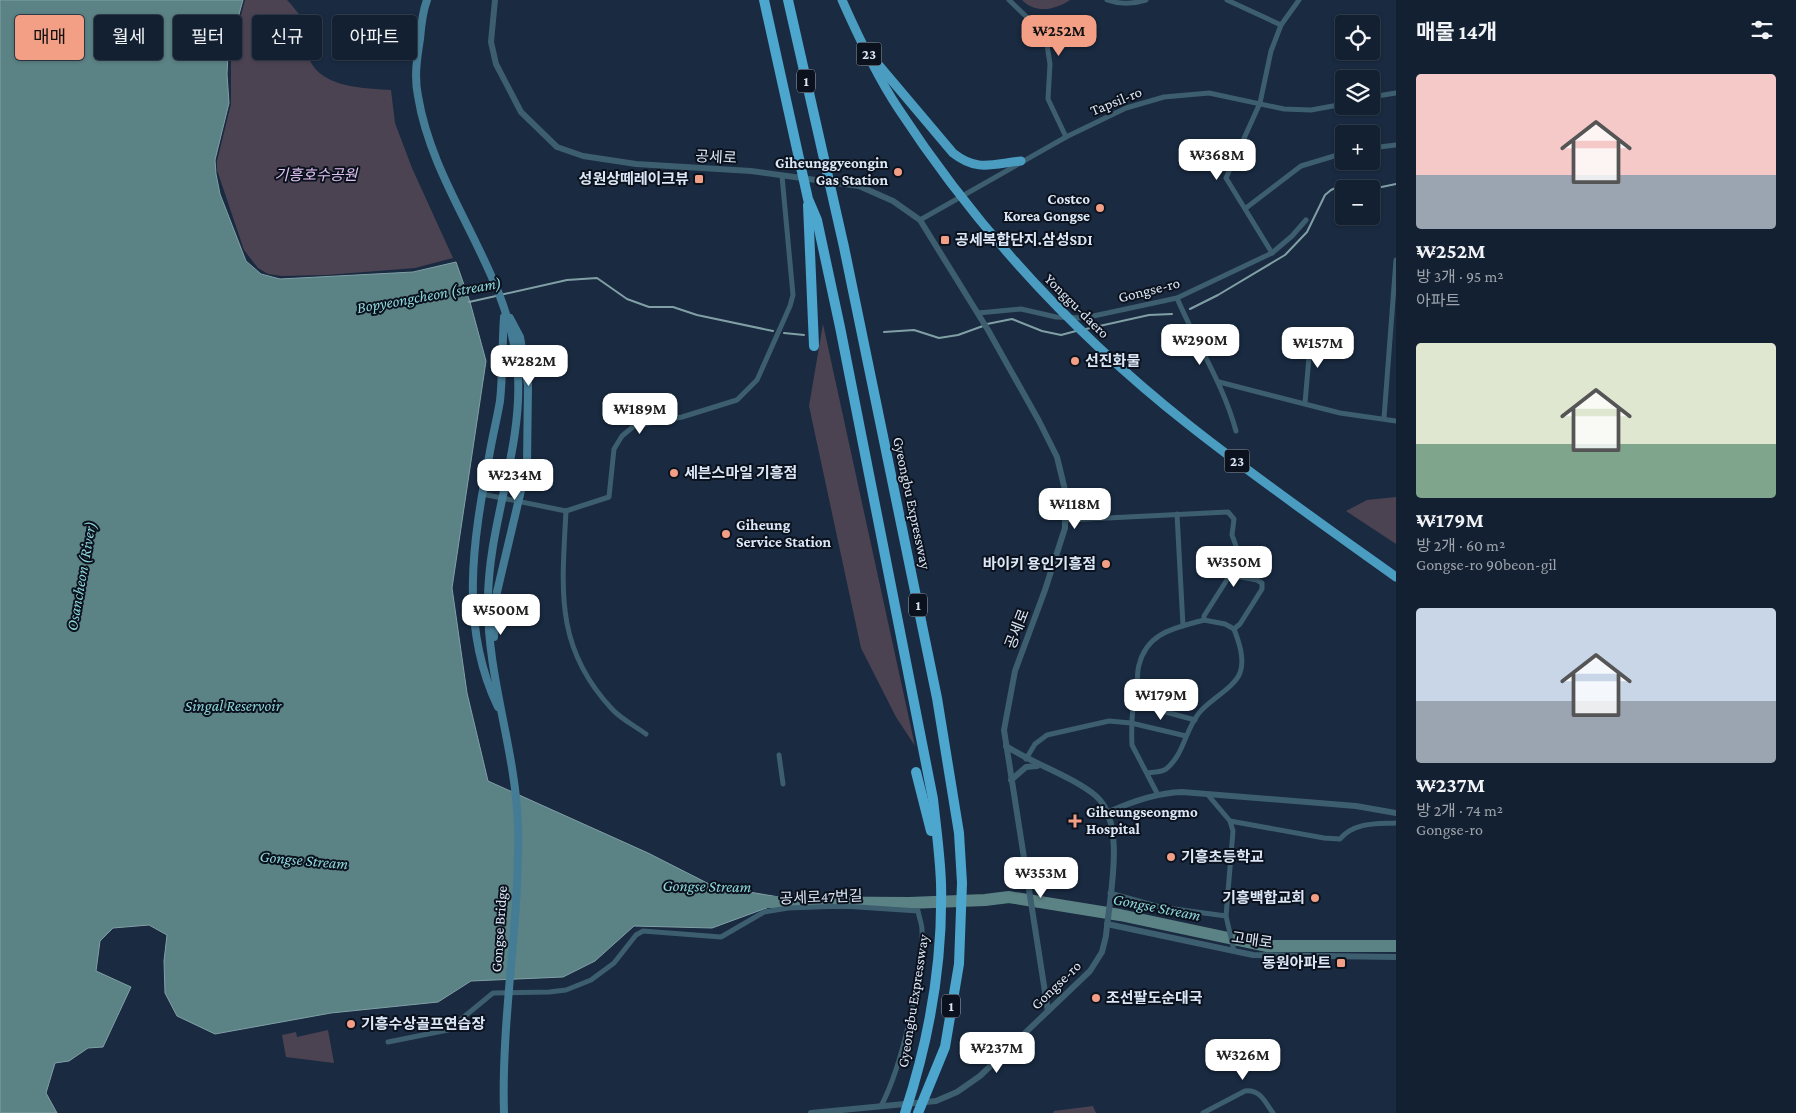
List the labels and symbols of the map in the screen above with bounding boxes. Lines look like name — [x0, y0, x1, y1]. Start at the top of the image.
pin: ₩252M — [1024, 15, 1094, 57]
road number: 23 — [856, 42, 882, 66]
road number: 1 — [797, 70, 815, 92]
street label: Tapsil-ro — [1088, 83, 1144, 119]
pin: ₩368M — [1182, 138, 1252, 181]
street label: 공세로 — [695, 148, 737, 166]
place label: Giheunggyeongin Gas Station — [775, 155, 888, 188]
marker: Giheunggyeongin Gas Station — [892, 166, 904, 178]
park label: 기흥호수공원 — [275, 167, 359, 183]
place label: 성원상떼레이크뷰 — [579, 171, 689, 187]
marker: 성원상떼레이크뷰 — [693, 173, 705, 185]
place label: Costco Korea Gongse — [1003, 191, 1090, 224]
marker: Costco Korea Gongse — [1094, 202, 1106, 214]
place label: 공세복합단지.삼성SDI — [955, 231, 1093, 248]
marker: 공세복합단지.삼성SDI — [939, 234, 951, 246]
street label: Yonggu-daero — [1041, 270, 1113, 342]
water label: Bopyeongcheon (stream) — [355, 274, 503, 317]
street label: Gongse-ro — [1117, 275, 1182, 306]
pin: ₩290M — [1165, 324, 1235, 366]
pin: ₩157M — [1283, 326, 1353, 369]
pin: ₩282M — [494, 344, 564, 387]
place label: 선진화물 — [1085, 353, 1140, 369]
marker: 선진화물 — [1069, 355, 1081, 367]
pin: ₩189M — [605, 392, 675, 435]
street label: Gyeongbu Expressway — [889, 435, 934, 571]
road number: 23 — [1224, 450, 1250, 472]
pin: ₩234M — [480, 458, 550, 501]
place label: 세븐스마일 기흥점 — [684, 465, 797, 481]
marker: 세븐스마일 기흥점 — [668, 467, 680, 479]
pin: ₩118M — [1040, 488, 1110, 530]
place label: Giheung Service Station — [736, 517, 832, 550]
water label: Osancheon (River) — [63, 520, 100, 632]
marker: Giheung Service Station — [720, 528, 732, 540]
pin: ₩350M — [1199, 546, 1269, 588]
place label: 바이키 용인기흥점 — [983, 556, 1096, 572]
marker: 바이키 용인기흥점 — [1100, 558, 1112, 570]
pin: ₩500M — [466, 594, 536, 636]
road number: 1 — [909, 594, 927, 616]
street label: 공세로 — [1002, 607, 1032, 651]
pin: ₩179M — [1126, 678, 1196, 721]
water label: Singal Reservoir — [185, 697, 282, 715]
place label: Giheungseongmo Hospital — [1086, 804, 1198, 837]
marker: Giheungseongmo Hospital — [1068, 814, 1082, 828]
water label: Gongse Stream — [259, 848, 349, 873]
place label: 기흥초등학교 — [1181, 848, 1264, 865]
marker: 기흥초등학교 — [1165, 851, 1177, 863]
pin: ₩353M — [1006, 856, 1076, 899]
water label: Gongse Stream — [662, 877, 752, 896]
street label: Gongse Bridge — [488, 885, 511, 973]
street label: 공세로47번길 — [779, 888, 863, 906]
place label: 기흥백합교회 — [1222, 889, 1305, 906]
water label: Gongse Stream — [1112, 890, 1203, 925]
marker: 기흥백합교회 — [1309, 892, 1321, 904]
street label: 고매로 — [1230, 929, 1274, 951]
street label: Gyeongbu Expressway — [895, 933, 932, 1069]
place label: 동원아파트 — [1262, 955, 1331, 971]
street label: Gongse-ro — [1028, 957, 1085, 1013]
marker: 동원아파트 — [1335, 957, 1347, 969]
place label: 조선팔도순대국 — [1106, 990, 1203, 1006]
marker: 조선팔도순대국 — [1090, 992, 1102, 1004]
road number: 1 — [942, 994, 960, 1018]
place label: 기흥수상골프연습장 — [361, 1016, 485, 1032]
marker: 기흥수상골프연습장 — [345, 1018, 357, 1030]
pin: ₩237M — [962, 1032, 1032, 1074]
pin: ₩326M — [1208, 1038, 1278, 1081]

